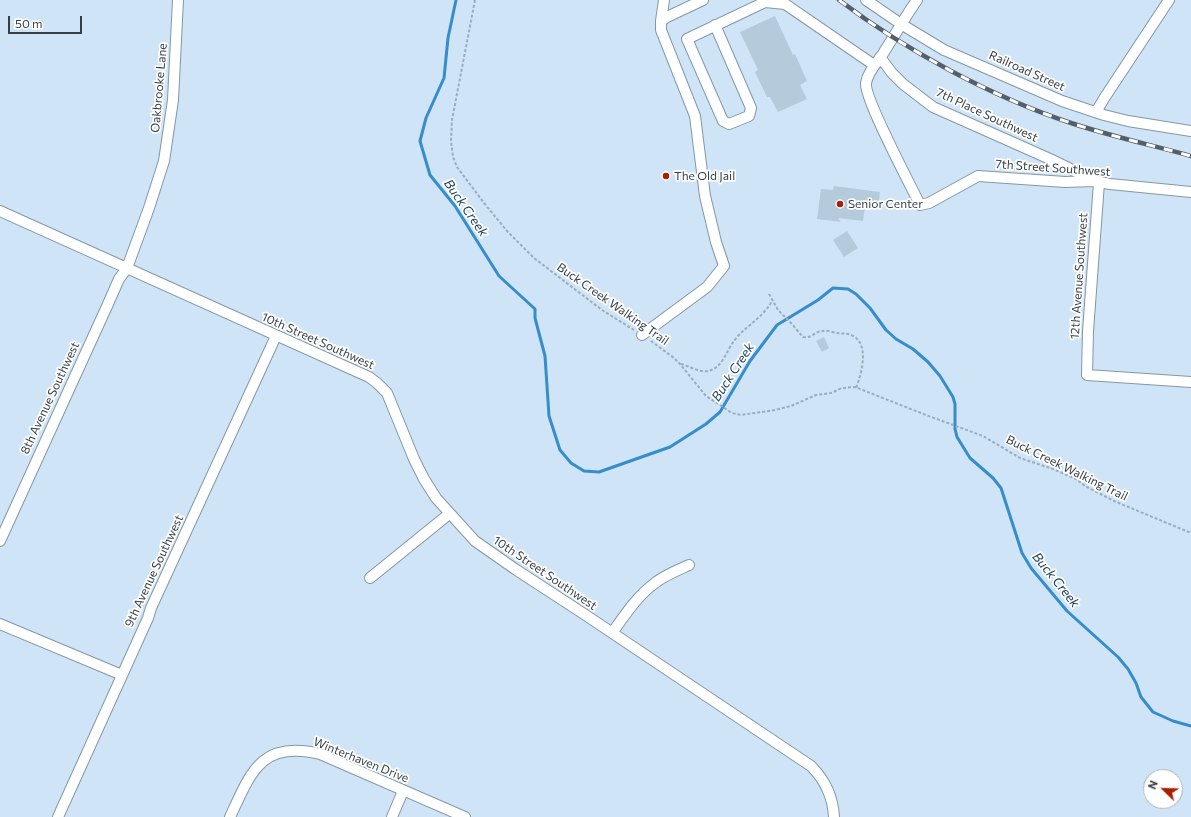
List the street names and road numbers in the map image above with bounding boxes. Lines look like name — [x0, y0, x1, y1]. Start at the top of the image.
street label: Oakbrooke Lane — [148, 43, 170, 133]
street label: Railroad Street — [987, 48, 1067, 94]
street label: 7th Place Southwest — [934, 85, 1040, 145]
street label: 7th Street Southwest — [995, 157, 1111, 179]
street label: 12th Avenue Southwest — [1067, 212, 1091, 340]
street label: Buck Creek Walking Trail — [554, 260, 672, 348]
street label: 10th Street Southwest — [259, 310, 377, 372]
street label: 8th Avenue Southwest — [18, 340, 82, 456]
street label: Buck Creek Walking Trail — [1004, 432, 1130, 504]
street label: 9th Avenue Southwest — [122, 513, 186, 629]
street label: 10th Street Southwest — [490, 533, 600, 613]
street label: Winterhaven Drive — [311, 734, 411, 786]

